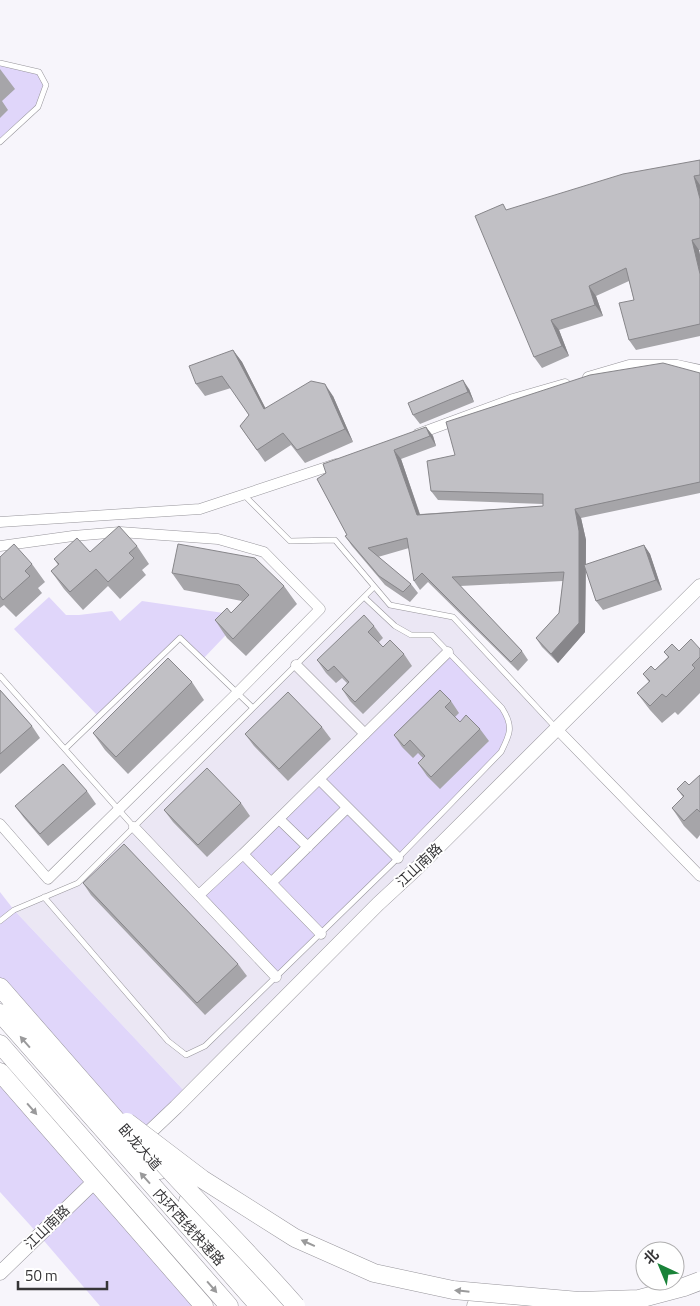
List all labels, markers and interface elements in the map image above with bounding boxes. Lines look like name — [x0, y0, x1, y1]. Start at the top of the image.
street label: 江山南路 — [391, 838, 446, 891]
one-way arrow — [19, 1036, 31, 1048]
one-way arrow — [26, 1103, 37, 1115]
street label: 卧龙大道 — [114, 1119, 167, 1175]
one-way arrow — [140, 1172, 151, 1185]
street label: 内环西线快速路 — [149, 1183, 230, 1270]
street label: 江山南路 — [19, 1200, 74, 1254]
one-way arrow — [301, 1239, 315, 1247]
north arrow — [635, 1241, 685, 1291]
text: 北 — [638, 1244, 663, 1269]
scale bar — [18, 1258, 106, 1290]
text: 50 m — [25, 1264, 58, 1287]
one-way arrow — [206, 1280, 217, 1293]
one-way arrow — [454, 1286, 470, 1294]

